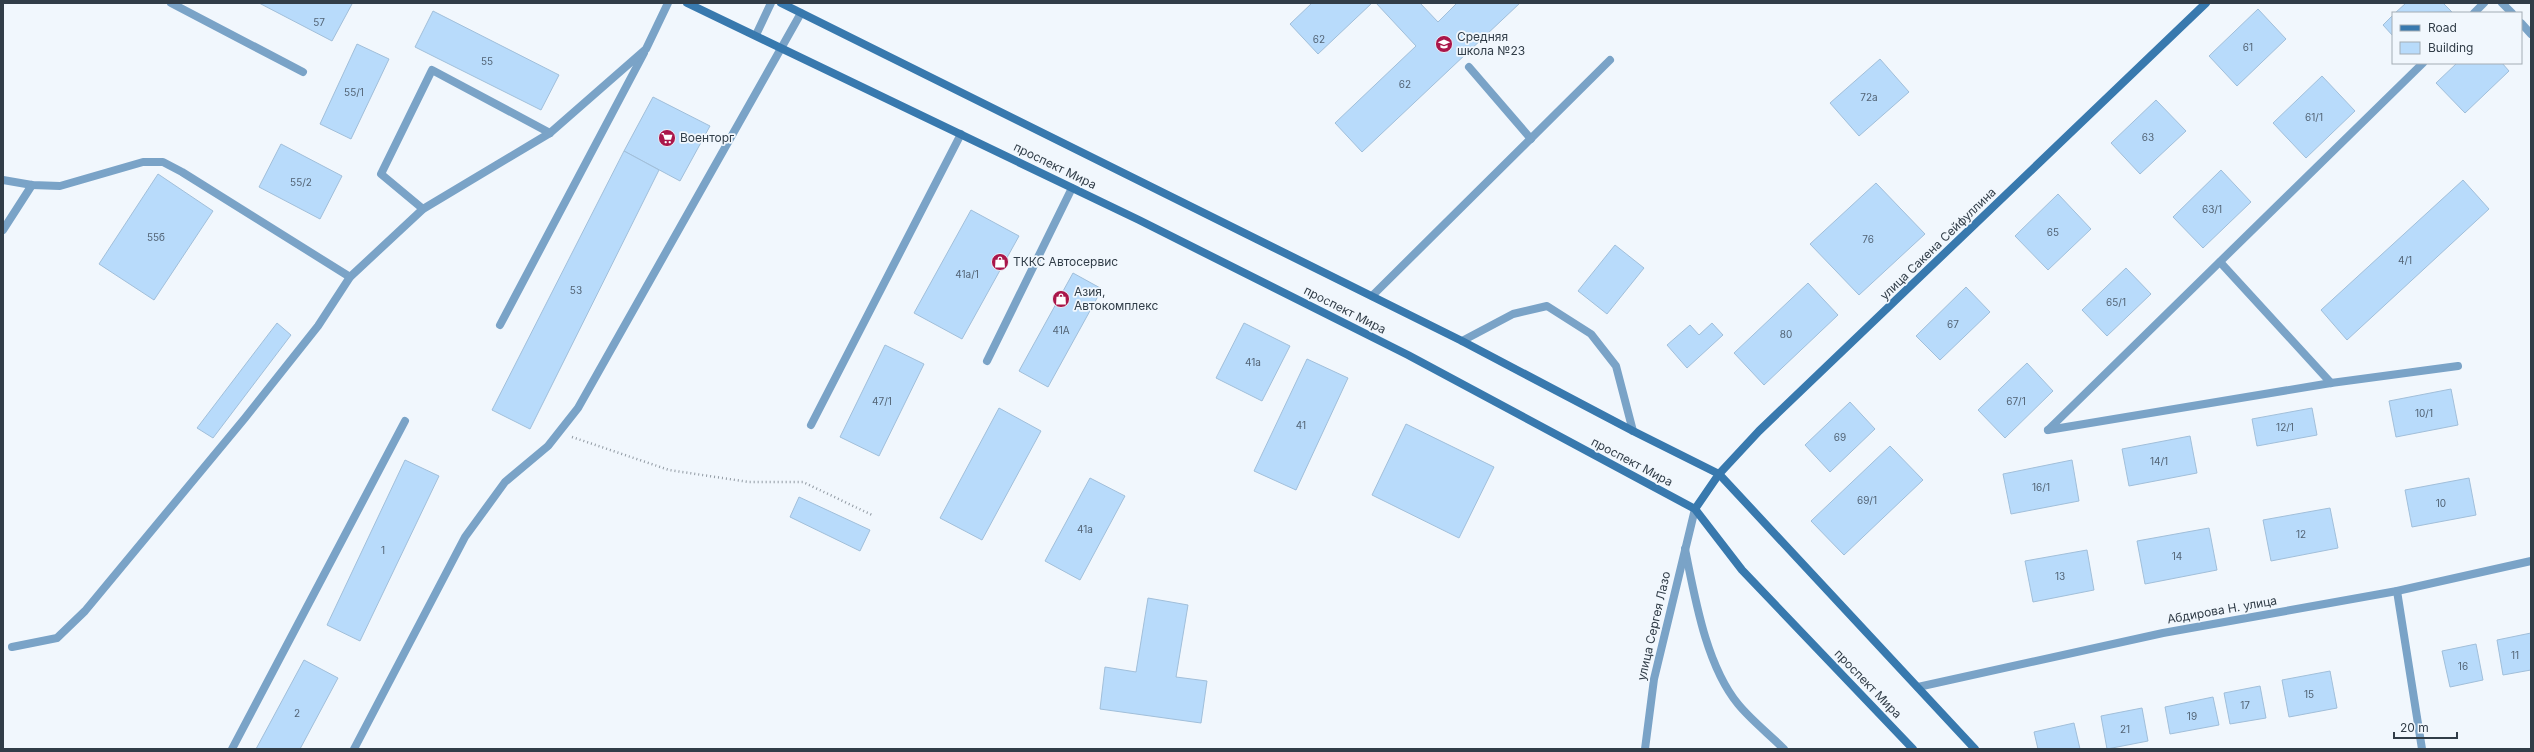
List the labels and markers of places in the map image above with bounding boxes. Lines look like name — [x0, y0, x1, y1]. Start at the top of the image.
place label: Средняя школа №23 — [1457, 29, 1525, 58]
school or university icon: Средняя школа №23 — [1434, 34, 1454, 54]
supermarket icon: Военторг — [657, 128, 677, 148]
place label: Военторг — [680, 130, 734, 145]
shop icon: ТККС Автосервис — [990, 252, 1010, 272]
place label: ТККС Автосервис — [1013, 254, 1118, 269]
place label: Азия, Автокомплекс — [1074, 284, 1159, 313]
shop icon: Азия, Автокомплекс — [1051, 289, 1071, 309]

